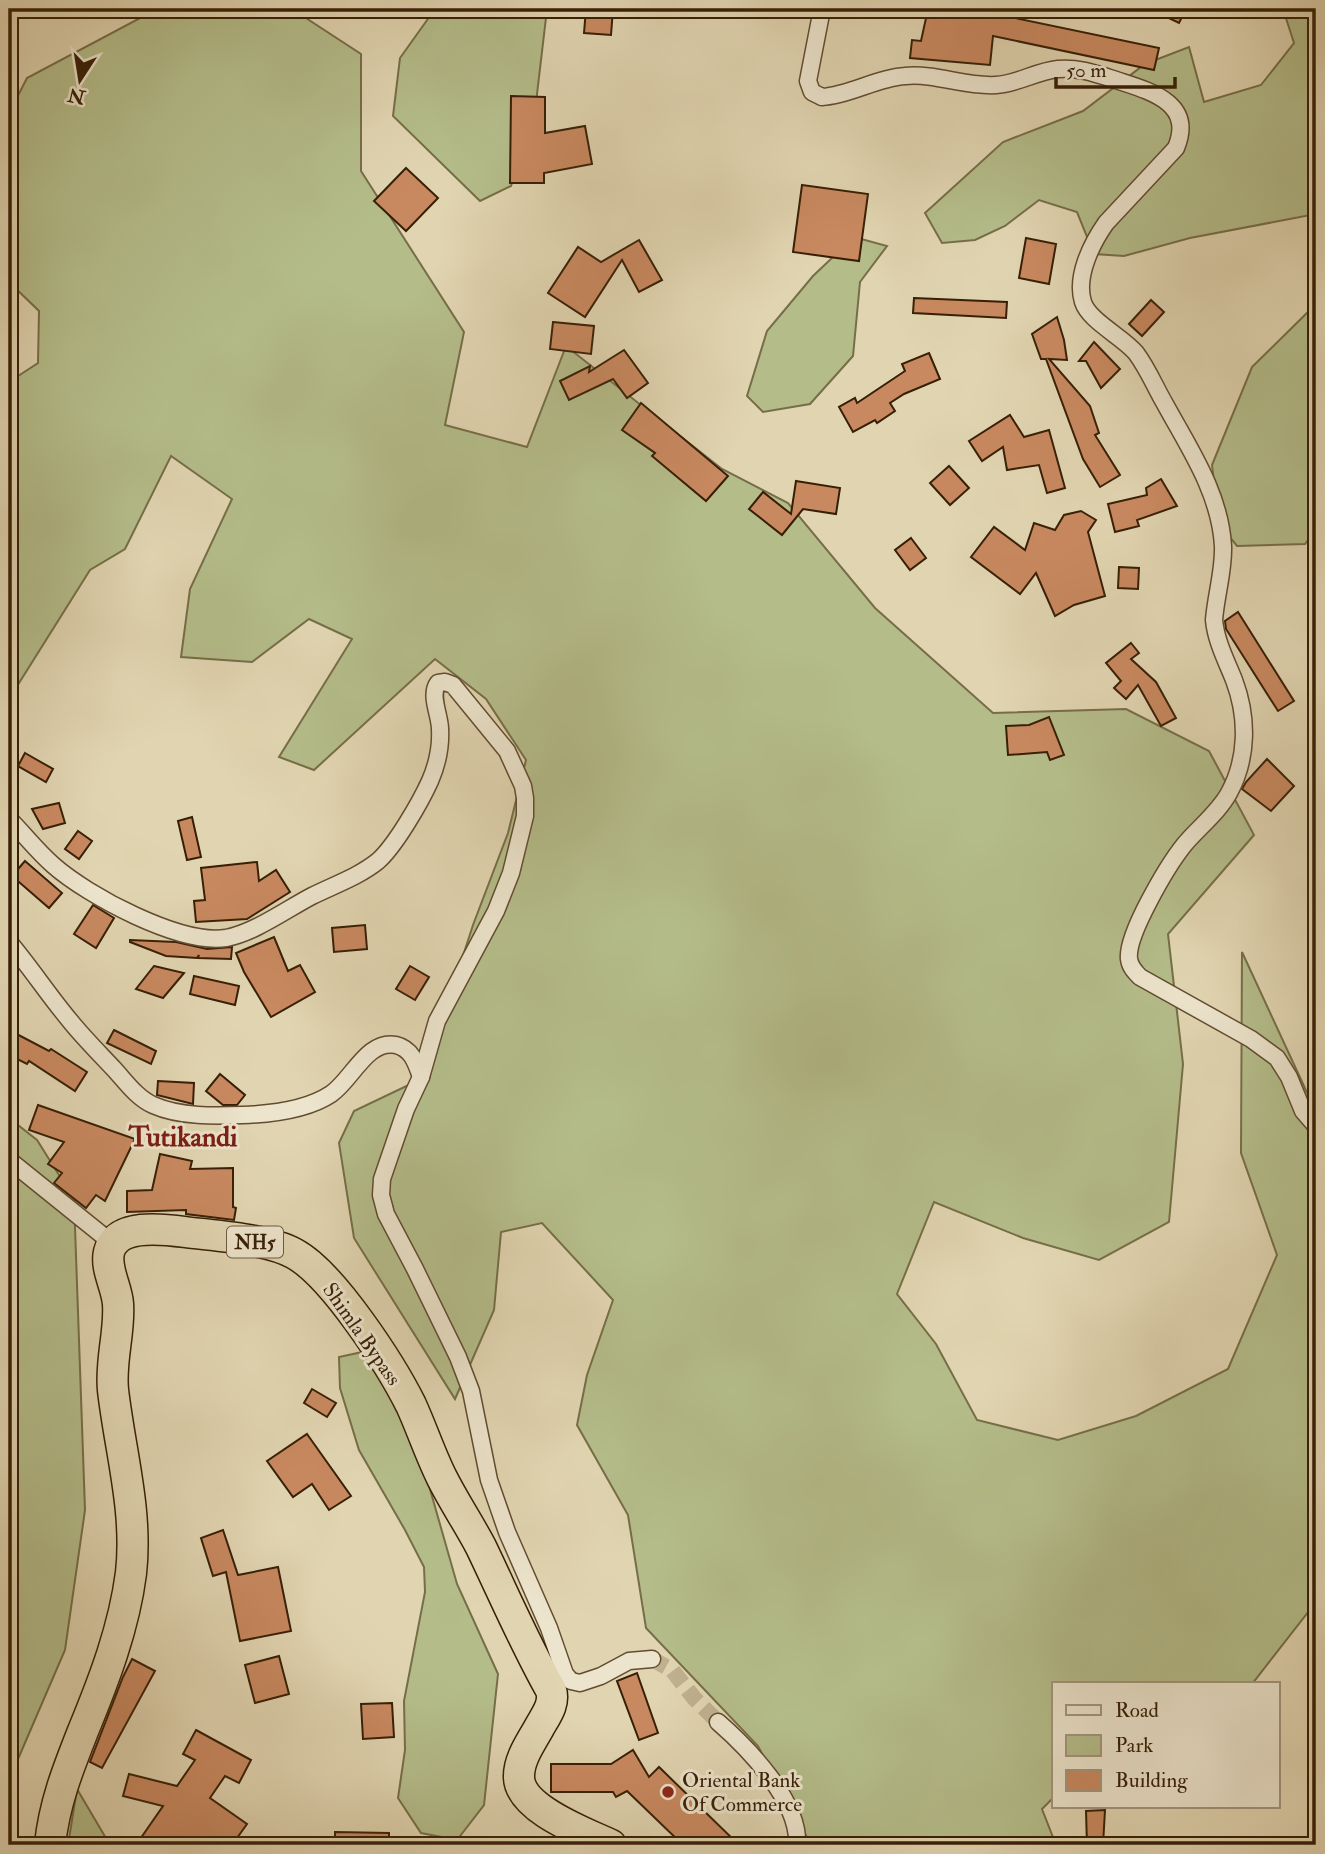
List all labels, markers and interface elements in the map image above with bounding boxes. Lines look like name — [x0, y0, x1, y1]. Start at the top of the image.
north arrow — [46, 46, 116, 116]
scale bar — [1056, 46, 1174, 90]
text: 50 m — [1066, 57, 1107, 84]
text: N — [65, 82, 88, 109]
district label: Tutikandi — [127, 1120, 238, 1155]
road number: NH5 — [227, 1226, 283, 1258]
street label: Shimla Bypass — [316, 1278, 407, 1391]
legend — [1052, 1682, 1280, 1808]
text: Road — [1115, 1697, 1160, 1724]
text: Park — [1115, 1732, 1153, 1759]
place label: Oriental Bank Of Commerce — [682, 1767, 802, 1818]
text: Building — [1115, 1767, 1188, 1794]
marker: Oriental Bank Of Commerce — [660, 1784, 676, 1800]

